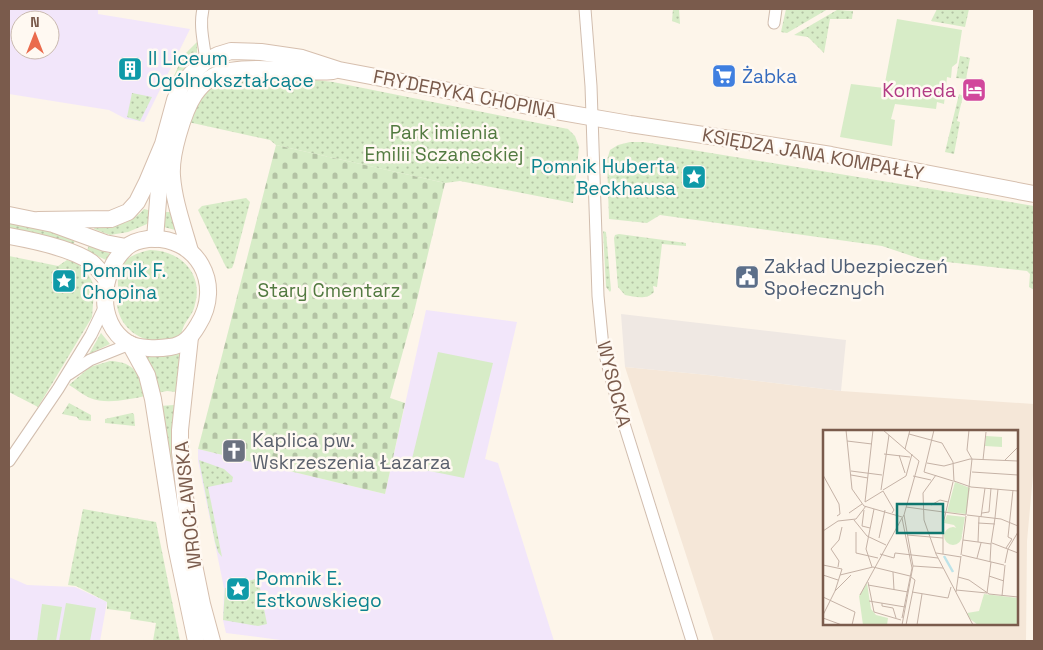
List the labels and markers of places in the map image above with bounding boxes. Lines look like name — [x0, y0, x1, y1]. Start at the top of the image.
place label: II Liceum Ogólnokształcące — [148, 46, 314, 93]
building icon: II Liceum Ogólnokształcące — [117, 56, 143, 82]
supermarket icon: Żabka — [711, 63, 737, 89]
place label: Żabka — [742, 64, 797, 89]
hotel icon: Komeda — [961, 77, 987, 103]
place label: Komeda — [882, 78, 956, 103]
place label: Pomnik Huberta Beckhausa — [531, 154, 676, 201]
place icon: Pomnik Huberta Beckhausa — [681, 164, 707, 190]
place label: Zakład Ubezpieczeń Społecznych — [764, 254, 948, 301]
place label: Pomnik F. Chopina — [82, 258, 166, 305]
public building icon: Zakład Ubezpieczeń Społecznych — [734, 264, 760, 290]
place icon: Pomnik F. Chopina — [51, 268, 77, 294]
place label: Kaplica pw. Wskrzeszenia Łazarza — [252, 428, 451, 475]
church icon: Kaplica pw. Wskrzeszenia Łazarza — [221, 438, 247, 464]
place label: Pomnik E. Estkowskiego — [256, 566, 382, 613]
place icon: Pomnik E. Estkowskiego — [225, 576, 251, 602]

